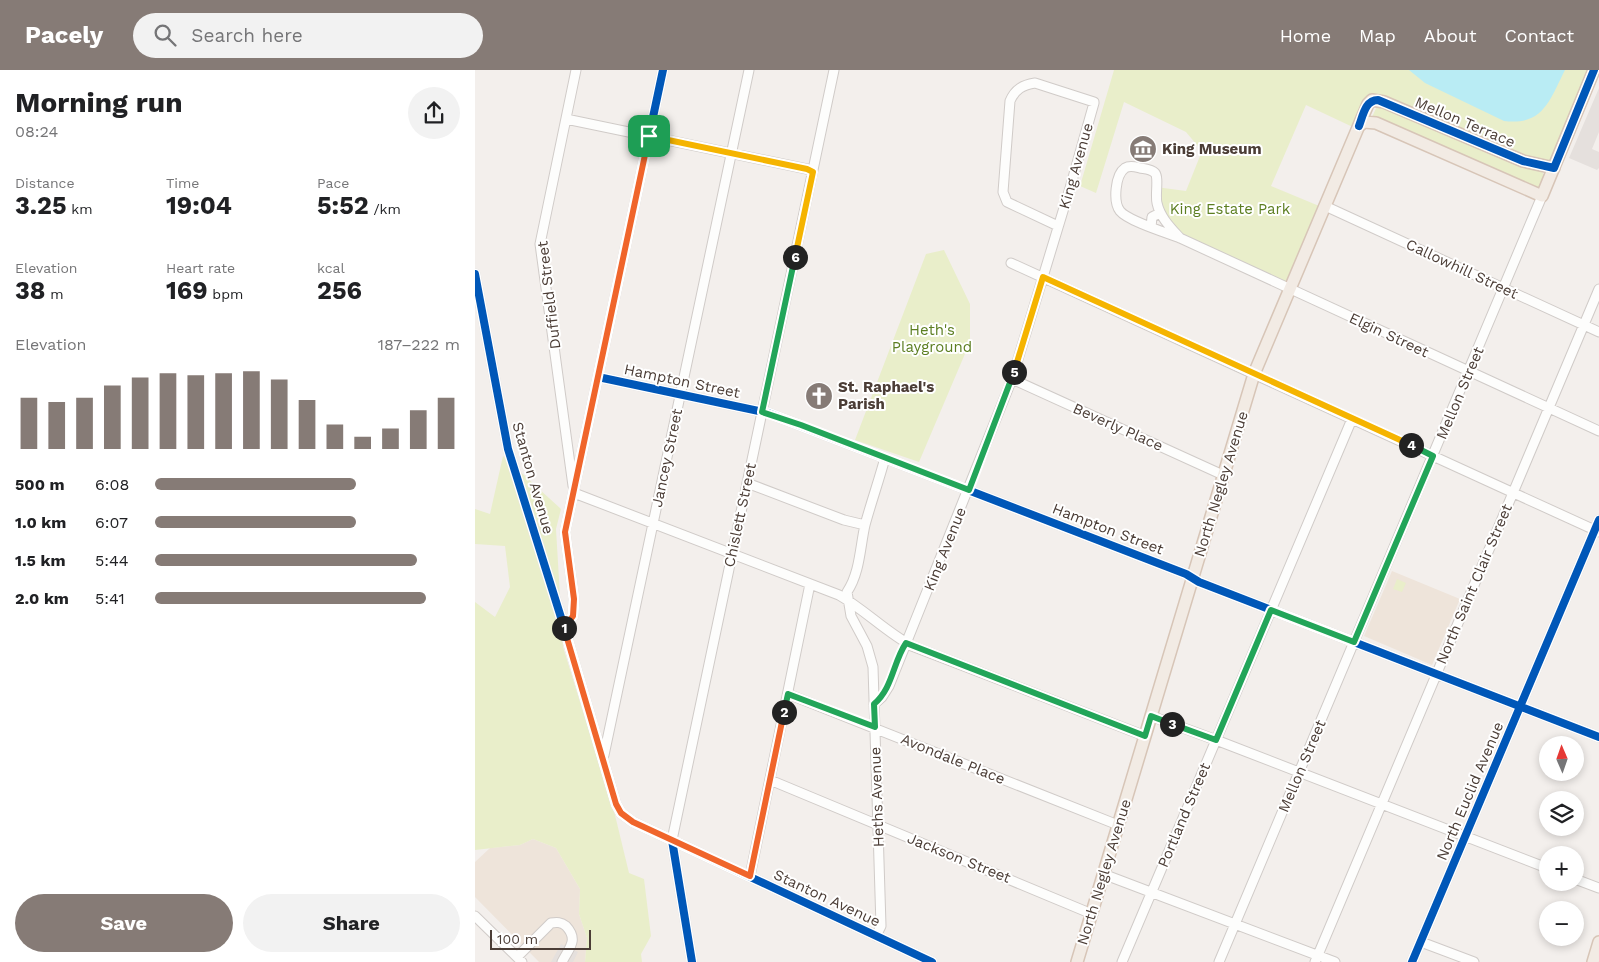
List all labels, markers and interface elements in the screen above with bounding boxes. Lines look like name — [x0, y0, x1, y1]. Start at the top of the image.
search box — [133, 13, 483, 58]
text: Pacely — [25, 21, 103, 49]
icon: search — [151, 21, 179, 49]
text: Search here — [191, 24, 303, 47]
text: Home — [1280, 25, 1331, 46]
text: Map — [1359, 25, 1396, 46]
text: About — [1424, 25, 1476, 46]
text: Contact — [1504, 25, 1574, 46]
text: Morning run — [15, 86, 183, 119]
button: share — [408, 87, 460, 139]
street label: Mellon Terrace — [1412, 93, 1518, 151]
pin — [628, 115, 670, 157]
street label: King Avenue — [1055, 121, 1097, 211]
text: 08:24 — [15, 122, 58, 141]
icon: arrive — [635, 122, 663, 150]
museum icon: King Museum — [1128, 134, 1158, 164]
place label: King Museum — [1162, 140, 1262, 158]
text: Distance — [15, 175, 75, 191]
text: Time — [166, 175, 199, 191]
text: Pace — [317, 175, 349, 191]
text: 3.25 — [15, 191, 67, 220]
text: 19:04 — [166, 191, 232, 220]
text: 5:52 — [317, 191, 369, 220]
park label: King Estate Park — [1170, 200, 1291, 218]
text: km — [67, 201, 93, 217]
text: /km — [369, 201, 401, 217]
street label: Callowhill Street — [1403, 235, 1521, 303]
street label: Duffield Street — [533, 239, 565, 350]
pin: 6 — [783, 244, 807, 270]
text: 6 — [791, 249, 800, 265]
text: Elevation — [15, 260, 78, 276]
text: Heart rate — [166, 260, 235, 276]
text: kcal — [317, 260, 345, 276]
text: 38 — [15, 276, 46, 305]
text: 169 — [166, 276, 208, 305]
text: 256 — [317, 276, 362, 305]
text: m — [46, 286, 64, 302]
text: bpm — [208, 286, 243, 302]
street label: Elgin Street — [1346, 309, 1432, 362]
park label: Heth's Playground — [892, 321, 972, 356]
text: Elevation — [15, 335, 86, 354]
text: 187–222 m — [378, 335, 460, 354]
street label: Mellon Street — [1432, 343, 1488, 442]
street label: Hampton Street — [623, 360, 742, 402]
pin: 5 — [1001, 360, 1027, 384]
text: 5 — [1010, 364, 1019, 380]
place label: St. Raphael's Parish — [838, 378, 934, 413]
church icon: St. Raphael's Parish — [804, 381, 834, 411]
street label: Beverly Place — [1070, 399, 1166, 455]
street label: Jancey Street — [648, 406, 686, 509]
street label: North Negley Avenue — [1190, 409, 1252, 559]
street label: Stanton Avenue — [508, 420, 558, 536]
pin: 4 — [1399, 432, 1423, 458]
text: 4 — [1407, 437, 1416, 453]
street label: Chislett Street — [720, 460, 760, 569]
text: 500 m — [15, 475, 65, 494]
text: 6:08 — [95, 475, 129, 494]
street label: Hampton Street — [1050, 499, 1167, 559]
street label: North Saint Clair Street — [1432, 501, 1516, 667]
street label: King Avenue — [920, 505, 970, 593]
text: 1.0 km — [15, 513, 66, 532]
text: 6:07 — [95, 513, 128, 532]
text: 1.5 km — [15, 551, 65, 570]
text: 5:44 — [95, 551, 129, 570]
text: 2.0 km — [15, 589, 69, 608]
text: 5:41 — [95, 589, 125, 608]
pin: 1 — [551, 616, 577, 640]
text: 1 — [561, 620, 568, 636]
pin: 2 — [771, 700, 797, 724]
text: 2 — [780, 704, 789, 720]
pin: 3 — [1159, 712, 1185, 736]
text: 3 — [1168, 716, 1177, 732]
street label: Mellon Street — [1274, 716, 1330, 815]
street label: North Euclid Avenue — [1433, 719, 1507, 863]
street label: Avondale Place — [898, 730, 1008, 788]
north arrow — [1539, 736, 1584, 781]
map controls — [1539, 736, 1584, 946]
street label: Heths Avenue — [866, 747, 888, 847]
street label: Portland Street — [1154, 759, 1214, 870]
button: layers — [1539, 791, 1584, 836]
street label: North Negley Avenue — [1073, 797, 1135, 947]
street label: Jackson Street — [905, 829, 1014, 887]
button: + — [1539, 846, 1584, 891]
street label: Stanton Avenue — [771, 865, 883, 931]
button: Save — [15, 894, 233, 952]
button: Share — [243, 894, 460, 952]
button: − — [1539, 901, 1584, 946]
scale bar — [490, 927, 591, 950]
text: 100 m — [497, 931, 538, 947]

